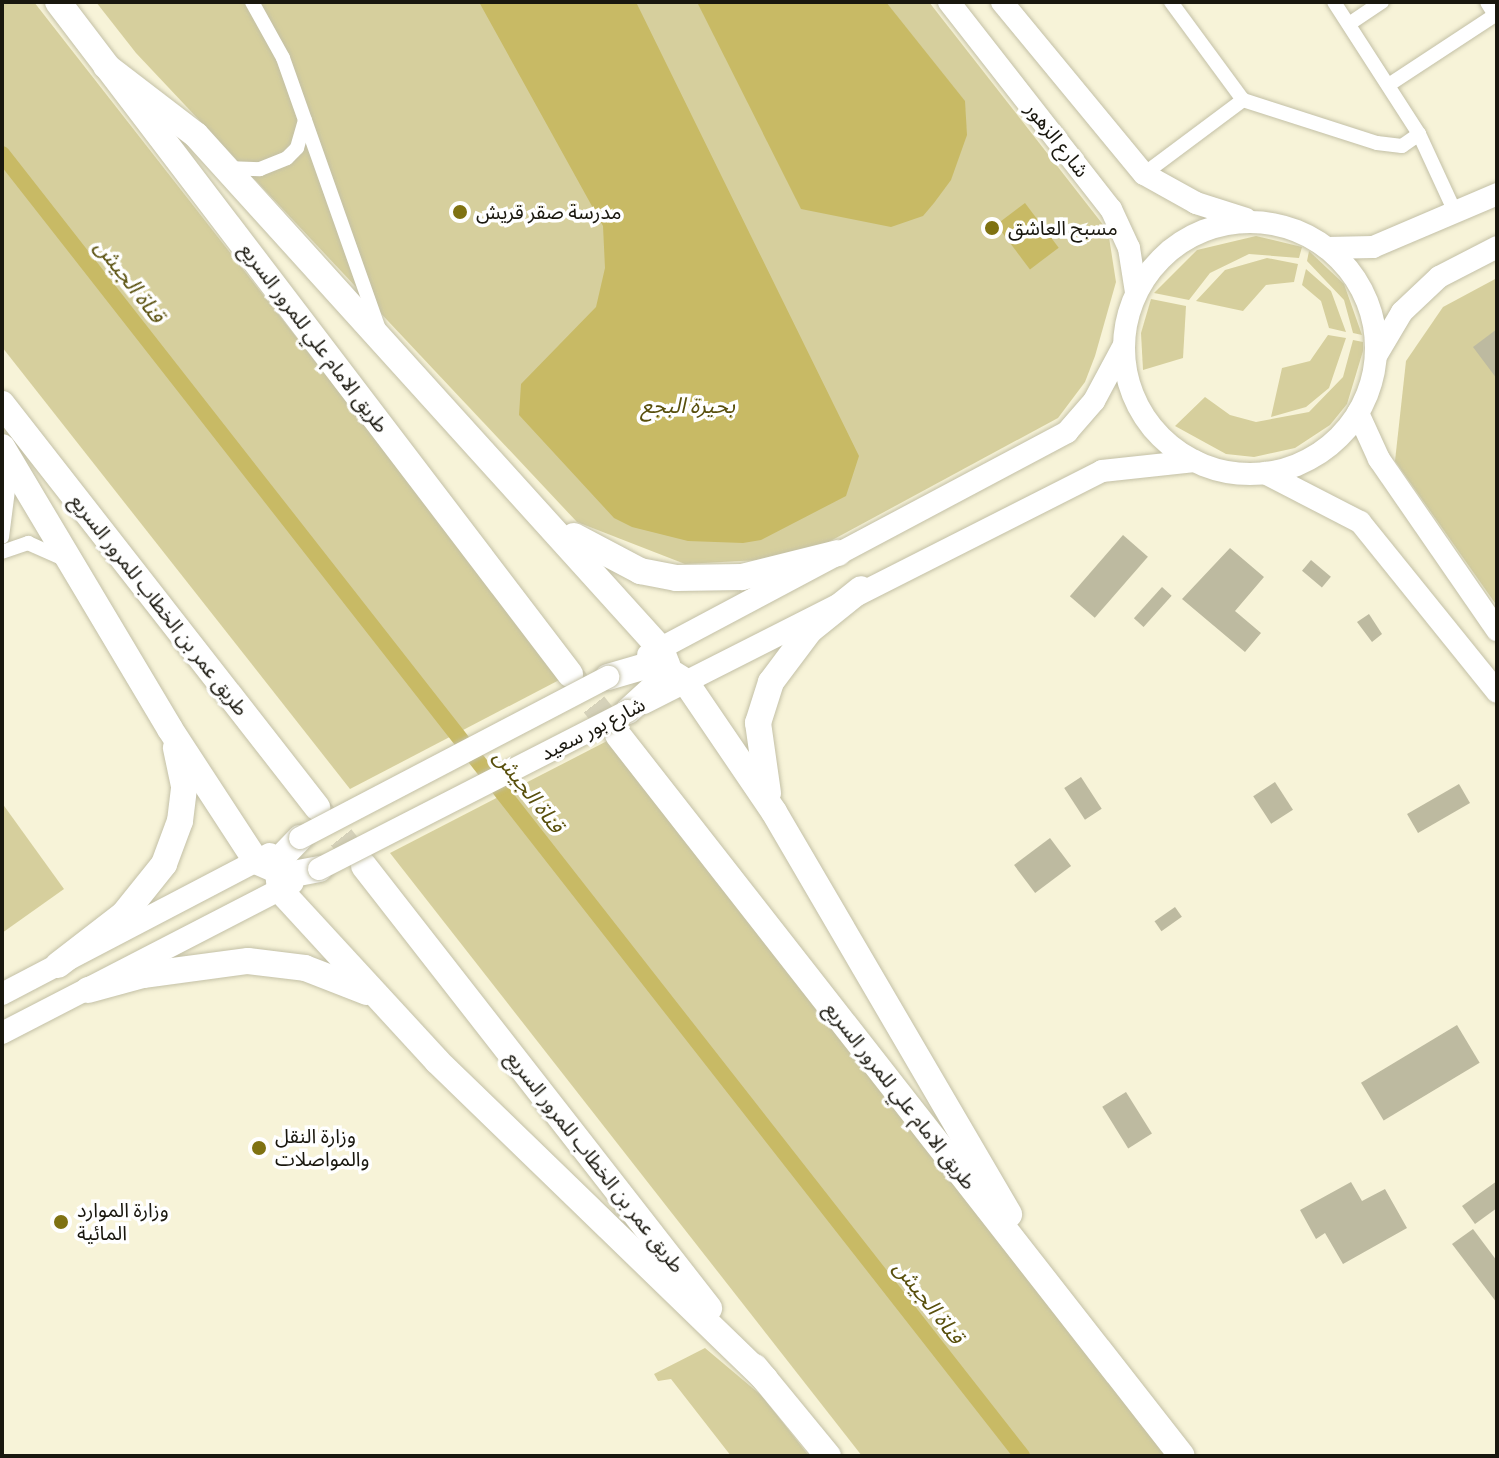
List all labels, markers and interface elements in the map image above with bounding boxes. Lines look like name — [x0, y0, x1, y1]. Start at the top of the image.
street label: شارع الزهور — [1020, 98, 1094, 182]
place label: مدرسة صقر قريش — [476, 200, 622, 224]
marker: مدرسة صقر قريش — [451, 203, 469, 221]
place label: مسبح العاشق — [1008, 216, 1118, 240]
marker: مسبح العاشق — [983, 219, 1001, 237]
water label: قناة الجيش — [89, 234, 171, 328]
street label: طريق الامام علي للمرور السريع — [235, 238, 393, 438]
water label: بحيرة البجع — [641, 393, 735, 419]
street label: طريق عمر بن الخطاب للمرور السريع — [65, 489, 253, 721]
street label: شارع بور سعيد — [537, 692, 649, 766]
water label: قناة الجيش — [488, 744, 570, 838]
street label: طريق الامام علي للمرور السريع — [819, 997, 981, 1195]
street label: طريق عمر بن الخطاب للمرور السريع — [501, 1046, 689, 1278]
place label: وزارة النقل والمواصلات — [275, 1124, 370, 1171]
marker: وزارة النقل والمواصلات — [250, 1139, 268, 1157]
place label: وزارة الموارد المائية — [77, 1198, 169, 1245]
marker: وزارة الموارد المائية — [52, 1213, 70, 1231]
water label: قناة الجيش — [888, 1255, 970, 1349]

